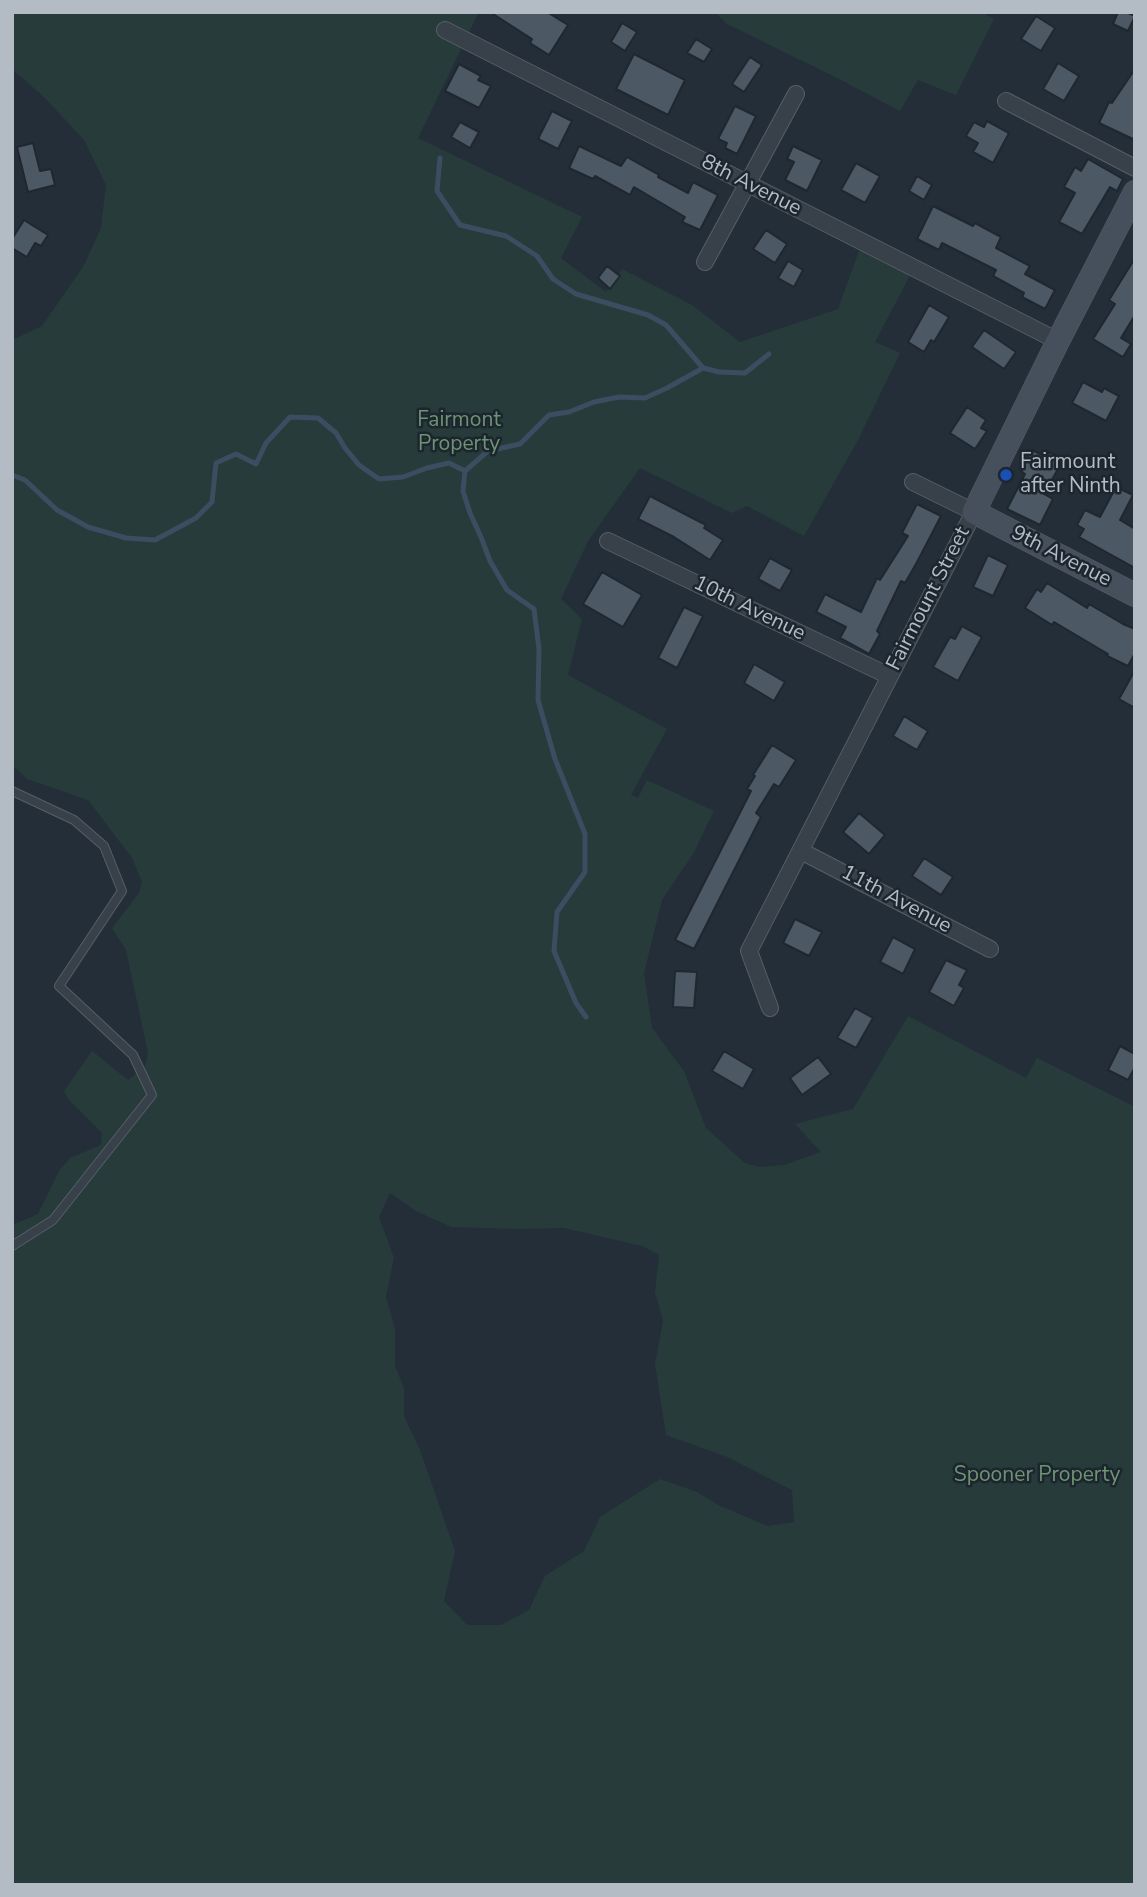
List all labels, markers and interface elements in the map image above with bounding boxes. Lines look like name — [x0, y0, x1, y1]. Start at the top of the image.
street label: 8th Avenue — [697, 150, 805, 222]
park label: Fairmont Property — [417, 408, 501, 458]
place label: Fairmount after Ninth — [1020, 450, 1121, 500]
marker: Fairmount after Ninth — [998, 467, 1014, 483]
street label: 9th Avenue — [1007, 521, 1115, 593]
street label: Fairmount Street — [882, 523, 976, 675]
street label: 10th Avenue — [689, 571, 809, 647]
street label: 11th Avenue — [837, 860, 955, 940]
park label: Spooner Property — [954, 1463, 1120, 1489]

